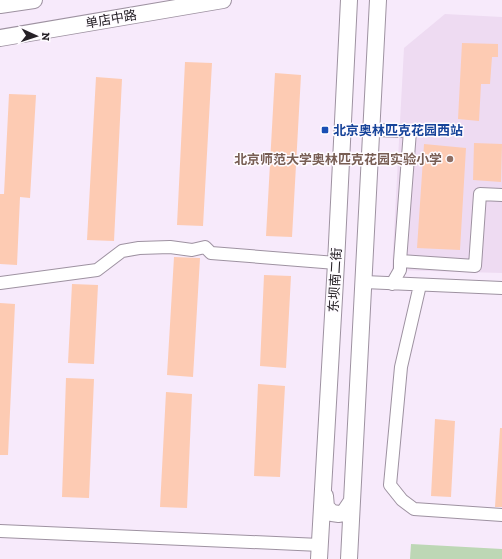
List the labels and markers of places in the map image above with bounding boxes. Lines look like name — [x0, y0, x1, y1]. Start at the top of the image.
place label: 北京奥林匹克花园西站 — [333, 123, 463, 138]
marker: 北京奥林匹克花园西站 — [320, 125, 330, 135]
place label: 北京师范大学奥林匹克花园实验小学 — [234, 152, 442, 167]
marker: 北京师范大学奥林匹克花园实验小学 — [445, 154, 455, 164]

